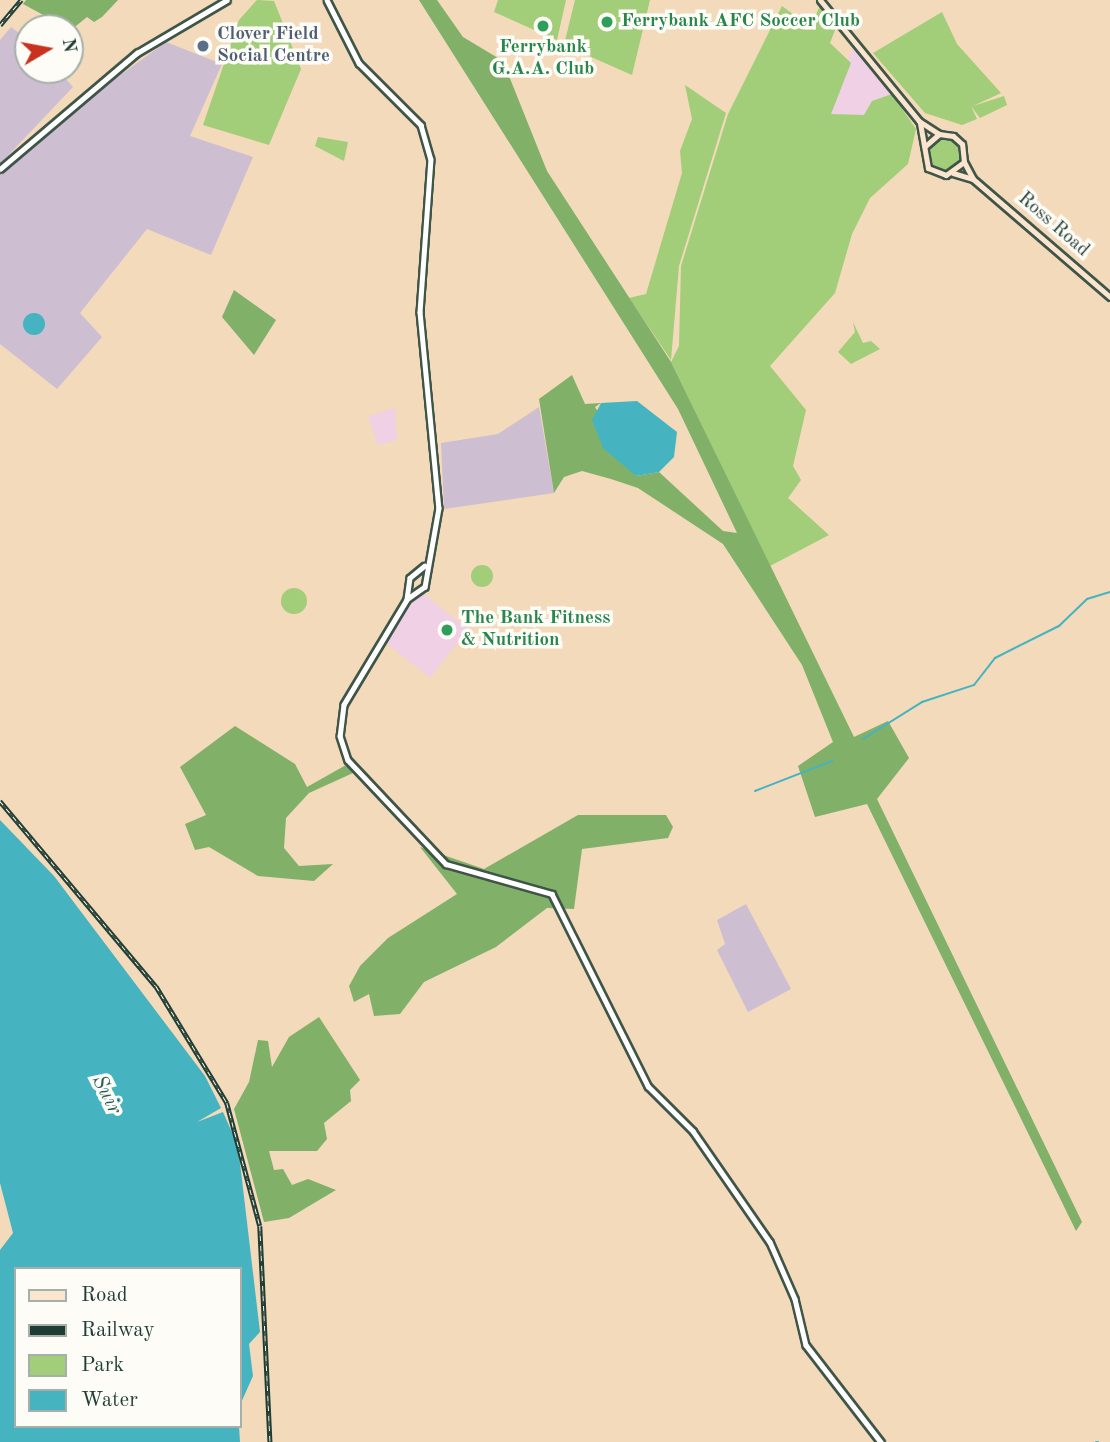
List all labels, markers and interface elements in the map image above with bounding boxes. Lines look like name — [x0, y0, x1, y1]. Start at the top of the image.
place label: Ferrybank AFC Soccer Club — [621, 11, 860, 33]
north arrow — [14, 14, 84, 84]
marker: Ferrybank AFC Soccer Club — [599, 14, 615, 30]
marker: Ferrybank G.A.A. Club — [535, 18, 551, 34]
place label: Clover Field Social Centre — [217, 24, 330, 68]
text: N — [58, 37, 79, 54]
place label: Ferrybank G.A.A. Club — [492, 37, 594, 81]
marker: Clover Field Social Centre — [195, 38, 211, 54]
street label: Ross Road — [1013, 188, 1093, 262]
place label: The Bank Fitness & Nutrition — [461, 608, 610, 652]
marker: The Bank Fitness & Nutrition — [439, 622, 455, 638]
water label: Suir — [85, 1071, 127, 1119]
legend — [14, 1267, 242, 1428]
text: Road — [81, 1285, 128, 1306]
text: Railway — [81, 1320, 155, 1341]
text: Park — [81, 1355, 124, 1376]
text: Water — [81, 1390, 138, 1411]

